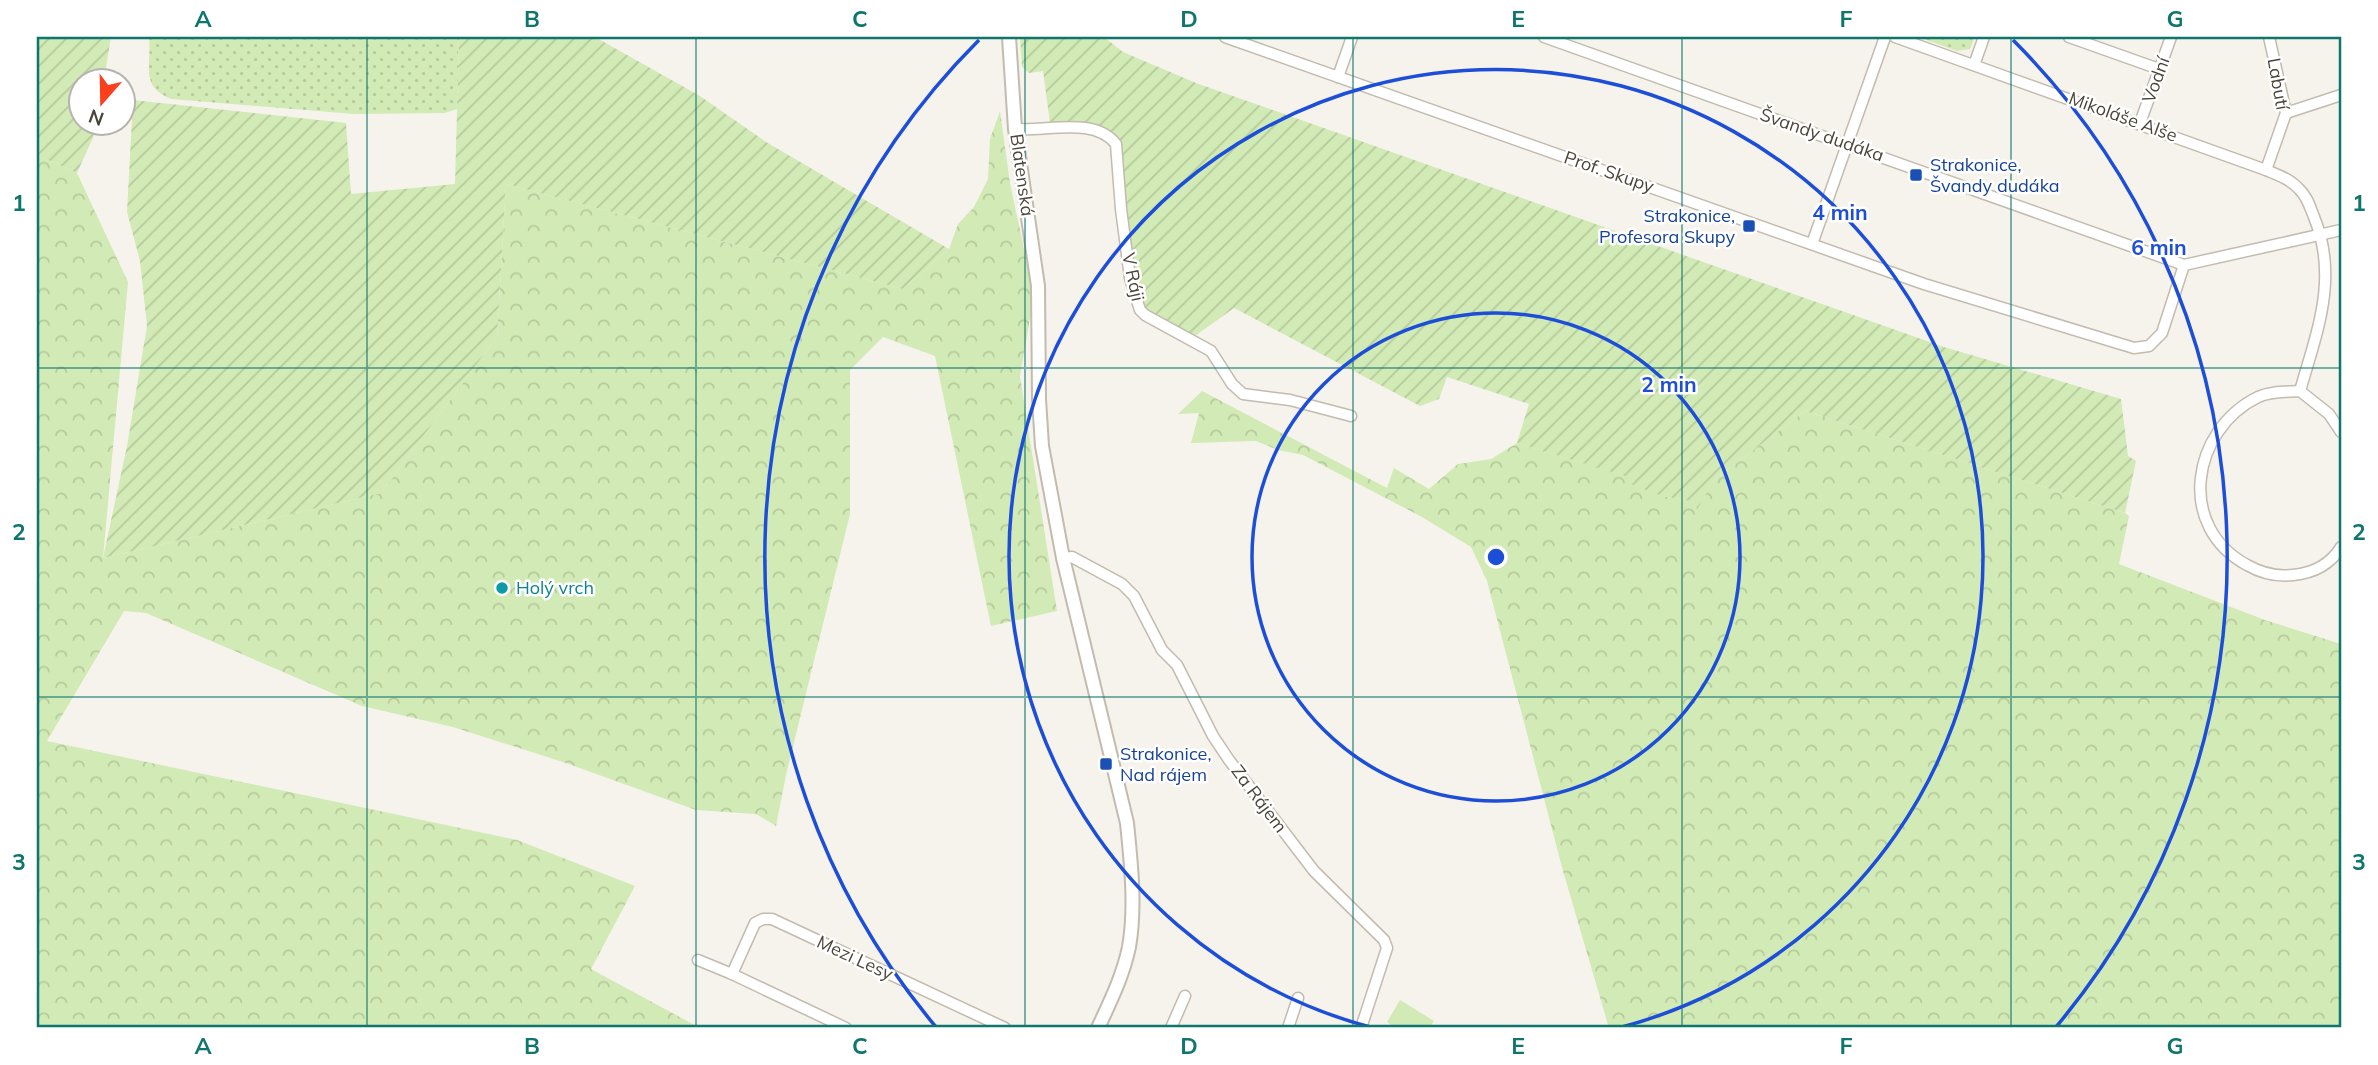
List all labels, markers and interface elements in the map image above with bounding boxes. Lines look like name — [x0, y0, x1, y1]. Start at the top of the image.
text: A — [194, 4, 212, 33]
text: B — [524, 4, 540, 33]
text: C — [852, 4, 868, 33]
text: D — [1180, 4, 1198, 33]
text: E — [1511, 4, 1525, 33]
text: F — [1839, 4, 1853, 33]
text: G — [2166, 4, 2184, 33]
street label: Vodní — [2137, 52, 2175, 106]
street label: Labutí — [2263, 56, 2295, 113]
north arrow — [66, 66, 136, 136]
street label: Mikoláše Alše — [2066, 86, 2181, 147]
street label: Švandy dudáka — [1757, 103, 1887, 167]
text: N — [85, 104, 107, 132]
street label: Blatenská — [1005, 132, 1040, 218]
street label: Prof. Skupy — [1561, 145, 1658, 198]
place label: Strakonice, Švandy dudáka — [1930, 153, 2060, 197]
marker: Strakonice, Švandy dudáka — [1908, 167, 1924, 183]
text: 1 — [12, 188, 26, 217]
text: 1 — [2352, 188, 2366, 217]
text: 4 min — [1812, 199, 1868, 225]
place label: Strakonice, Profesora Skupy — [1599, 204, 1735, 248]
marker: Strakonice, Profesora Skupy — [1741, 218, 1757, 234]
text: 6 min — [2131, 234, 2187, 260]
street label: V Ráji — [1117, 250, 1150, 303]
text: 2 min — [1641, 371, 1697, 397]
text: 2 — [12, 517, 26, 546]
text: 2 — [2352, 517, 2366, 546]
centre of rings — [1484, 545, 1508, 569]
place label: Holý vrch — [516, 576, 594, 599]
marker: Holý vrch — [494, 580, 510, 596]
place label: Strakonice, Nad rájem — [1120, 742, 1212, 786]
marker: Strakonice, Nad rájem — [1098, 756, 1114, 772]
street label: Za Rájem — [1226, 760, 1292, 837]
text: 3 — [12, 847, 26, 876]
text: 3 — [2352, 847, 2366, 876]
street label: Mezi Lesy — [813, 930, 897, 985]
text: A — [194, 1031, 212, 1060]
text: B — [524, 1031, 540, 1060]
text: C — [852, 1031, 868, 1060]
text: D — [1180, 1031, 1198, 1060]
text: E — [1511, 1031, 1525, 1060]
text: F — [1839, 1031, 1853, 1060]
text: G — [2166, 1031, 2184, 1060]

